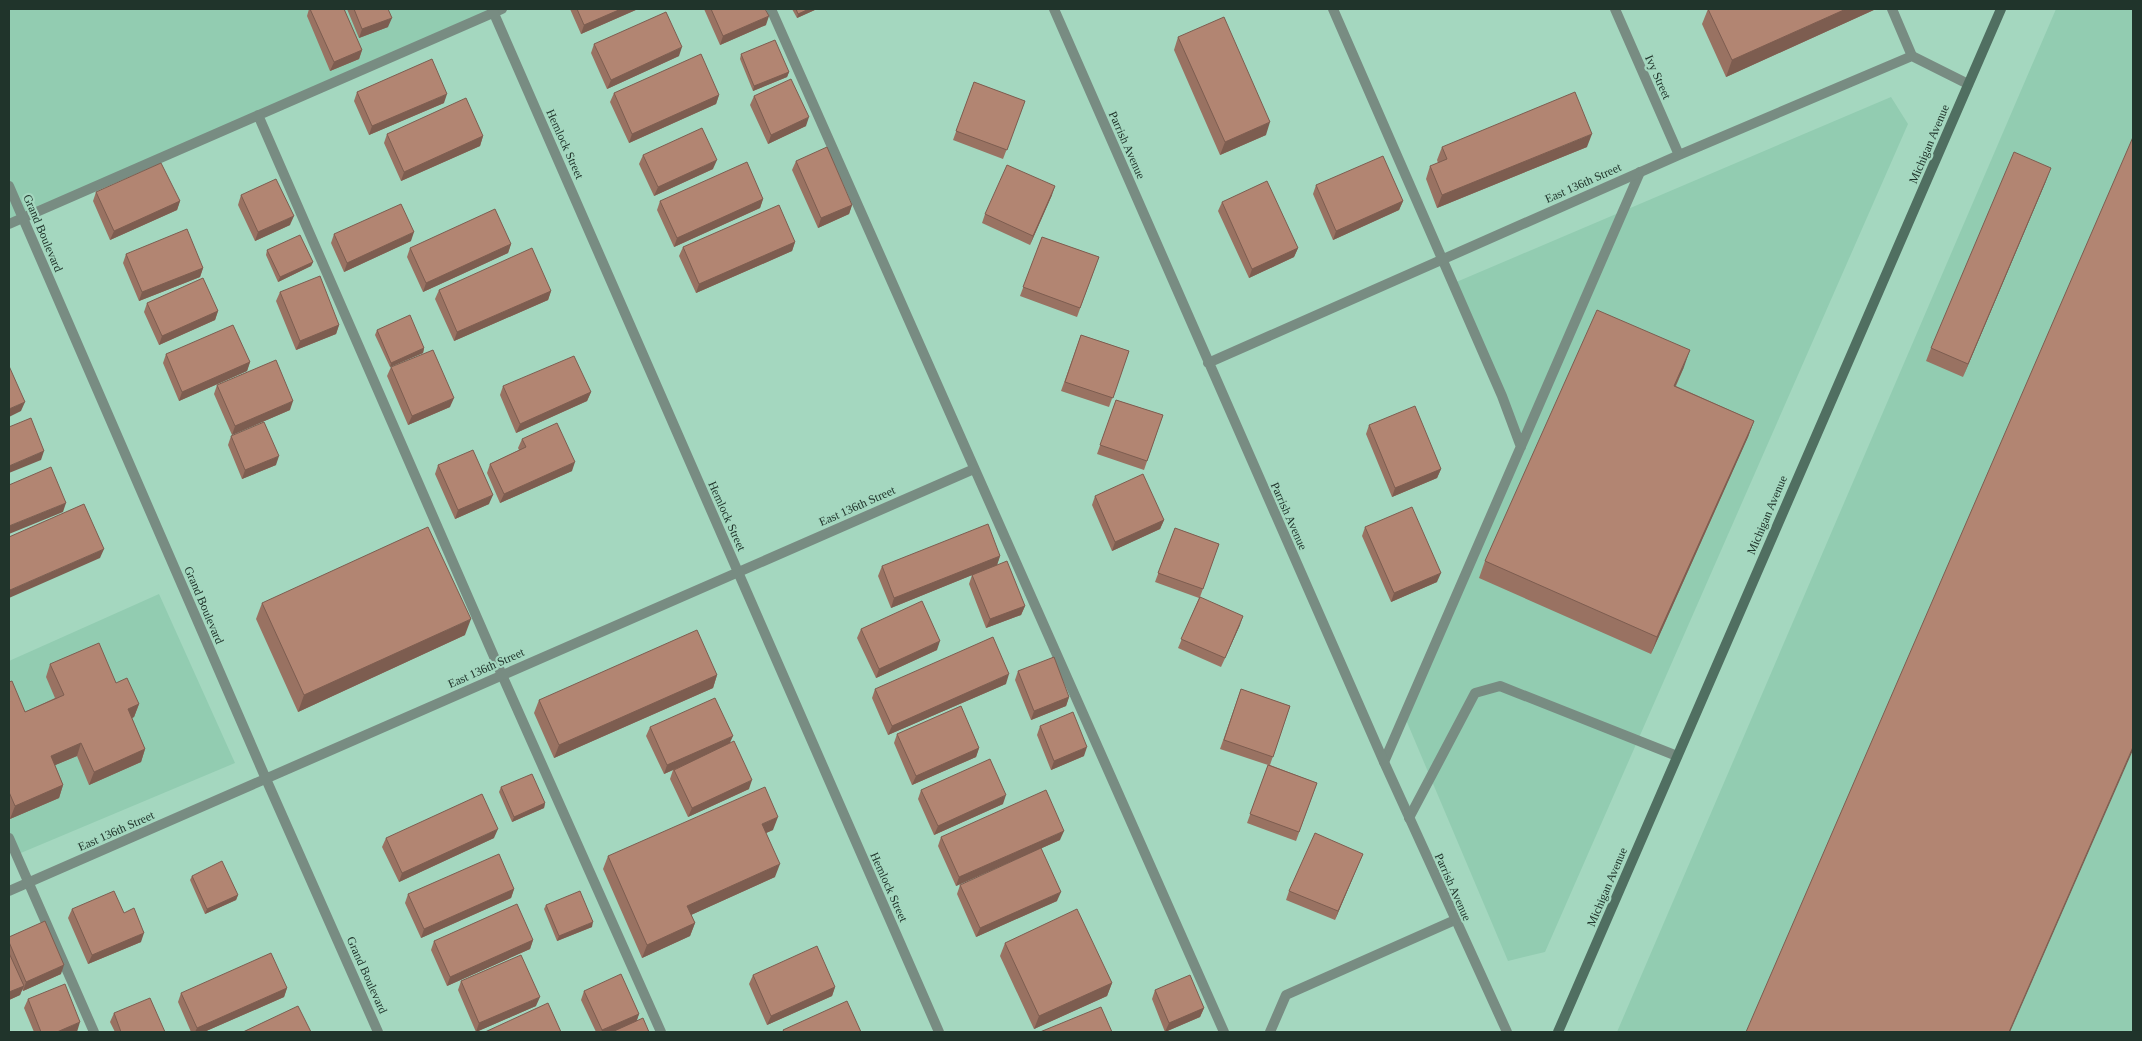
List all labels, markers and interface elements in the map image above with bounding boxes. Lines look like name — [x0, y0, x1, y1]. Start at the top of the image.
street label: Ivy Street — [1642, 53, 1674, 102]
street label: Michigan Avenue — [1906, 102, 1952, 186]
street label: Hemlock Street — [543, 107, 587, 182]
street label: Parrish Avenue — [1106, 109, 1148, 181]
street label: East 136th Street — [1543, 160, 1624, 206]
street label: Grand Boulevard — [20, 192, 66, 274]
street label: Michigan Avenue — [1744, 473, 1790, 557]
street label: Hemlock Street — [705, 479, 749, 554]
street label: Parrish Avenue — [1268, 480, 1310, 552]
street label: East 136th Street — [817, 483, 898, 529]
street label: Grand Boulevard — [181, 564, 227, 646]
street label: East 136th Street — [446, 645, 527, 691]
street label: East 136th Street — [76, 808, 157, 854]
street label: Michigan Avenue — [1584, 845, 1630, 929]
street label: Hemlock Street — [867, 850, 911, 925]
street label: Parrish Avenue — [1432, 851, 1474, 923]
street label: Grand Boulevard — [344, 934, 390, 1016]

